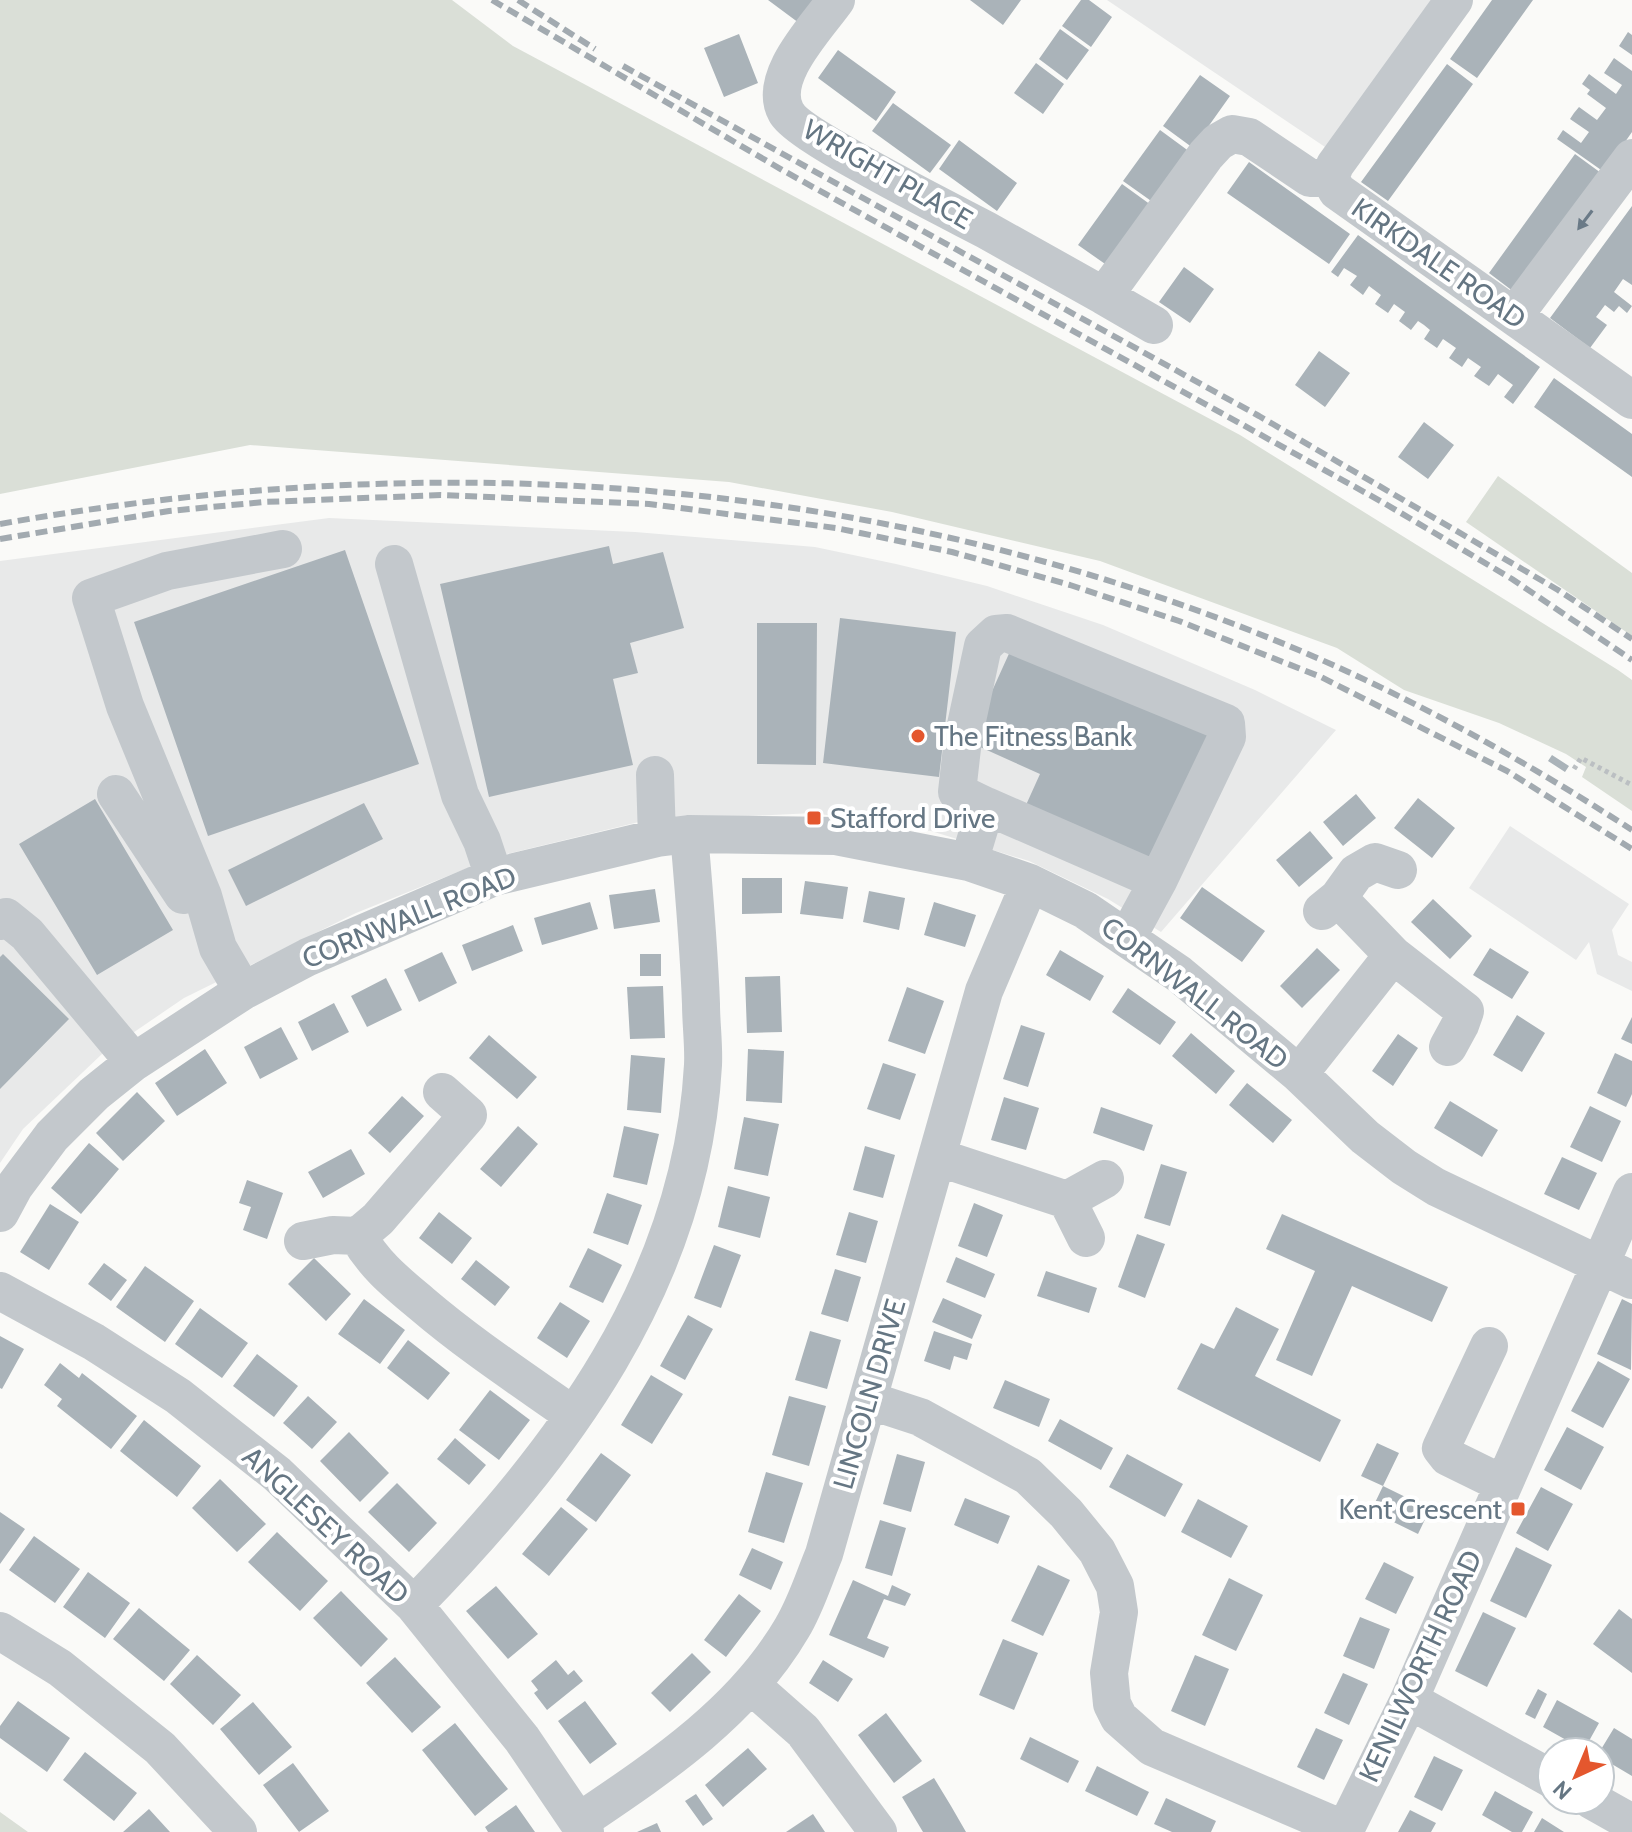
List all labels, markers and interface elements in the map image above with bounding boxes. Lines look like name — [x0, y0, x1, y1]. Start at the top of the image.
street label: WRIGHT PLACE — [797, 112, 979, 236]
street label: KIRKDALE ROAD — [1345, 190, 1533, 336]
one-way arrow — [1578, 210, 1594, 231]
place label: The Fitness Bank — [934, 719, 1133, 753]
marker: The Fitness Bank — [909, 727, 927, 745]
place label: Stafford Drive — [830, 801, 995, 835]
marker: Stafford Drive — [805, 809, 823, 827]
street label: CORNWALL ROAD — [297, 859, 521, 975]
street label: CORNWALL ROAD — [1095, 909, 1295, 1077]
street label: LINCOLN DRIVE — [826, 1295, 912, 1493]
street label: ANGLESEY ROAD — [236, 1439, 416, 1611]
place label: Kent Crescent — [1338, 1492, 1502, 1526]
marker: Kent Crescent — [1509, 1500, 1527, 1518]
street label: KENILWORTH ROAD — [1351, 1545, 1489, 1787]
north arrow — [1536, 1736, 1616, 1816]
text: N — [1547, 1775, 1577, 1805]

